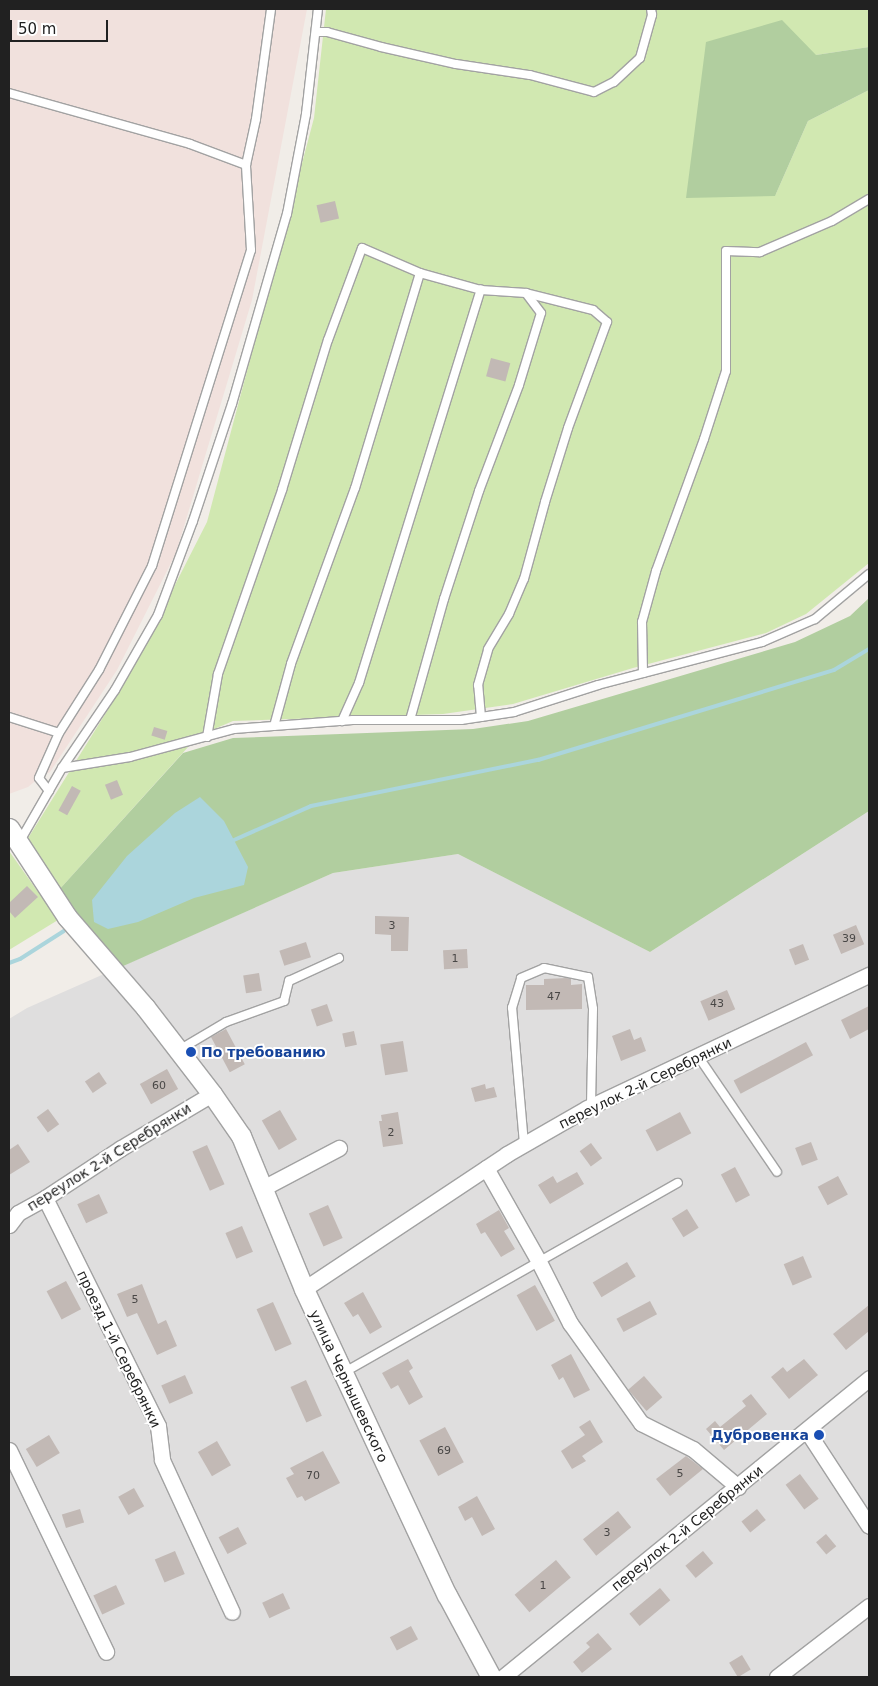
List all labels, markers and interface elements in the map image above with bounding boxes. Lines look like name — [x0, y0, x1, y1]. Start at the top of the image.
scale bar — [12, 10, 110, 42]
text: 50 m — [18, 20, 56, 38]
house number: 3 — [389, 919, 395, 933]
house number: 39 — [842, 932, 856, 946]
house number: 1 — [452, 952, 458, 966]
house number: 47 — [547, 990, 561, 1004]
house number: 43 — [710, 997, 724, 1011]
street label: переулок 2-й Серебрянки — [556, 1034, 734, 1132]
place label: По требованию — [201, 1044, 326, 1060]
marker: По требованию — [185, 1046, 197, 1058]
house number: 60 — [152, 1079, 166, 1093]
street label: переулок 2-й Серебрянки — [24, 1100, 194, 1214]
house number: 2 — [388, 1126, 394, 1140]
street label: проезд 1-й Серебрянки — [74, 1268, 164, 1430]
house number: 5 — [132, 1293, 138, 1307]
street label: улица Чернышевского — [306, 1307, 392, 1465]
place label: Дубровенка — [711, 1427, 809, 1443]
marker: Дубровенка — [813, 1429, 825, 1441]
house number: 69 — [437, 1444, 451, 1458]
street label: переулок 2-й Серебрянки — [608, 1462, 766, 1594]
house number: 5 — [677, 1467, 683, 1481]
house number: 70 — [306, 1469, 320, 1483]
house number: 3 — [604, 1526, 610, 1540]
house number: 1 — [540, 1579, 546, 1593]

